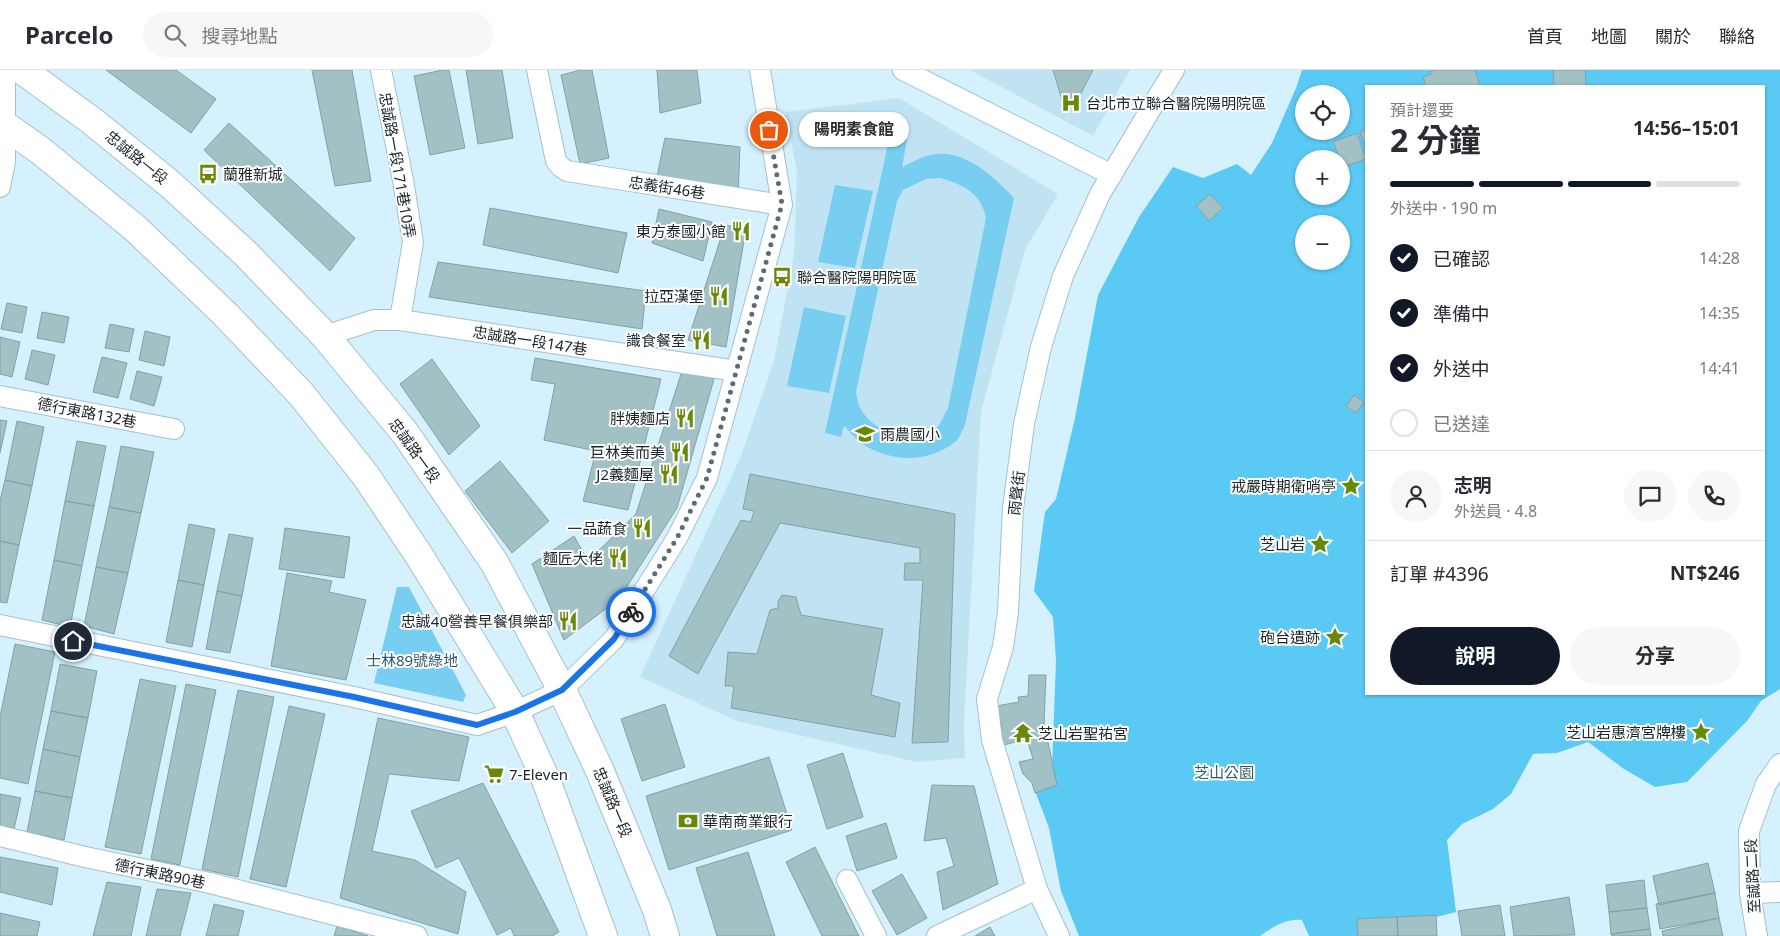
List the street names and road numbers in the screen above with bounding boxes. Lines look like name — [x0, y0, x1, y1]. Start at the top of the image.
street label: 忠誠路一段171巷10弄 — [375, 90, 421, 240]
street label: 忠誠路一段 — [102, 126, 172, 188]
street label: 忠義街46巷 — [627, 171, 707, 203]
street label: 忠誠路一段147巷 — [471, 321, 589, 359]
street label: 德行東路132巷 — [36, 393, 138, 431]
street label: 忠誠路一段 — [385, 414, 445, 486]
street label: 雨聲街 — [1003, 469, 1029, 517]
street label: 忠誠路一段 — [589, 764, 637, 840]
street label: 至誠路二段 — [1740, 838, 1764, 914]
street label: 德行東路90巷 — [113, 854, 207, 892]

